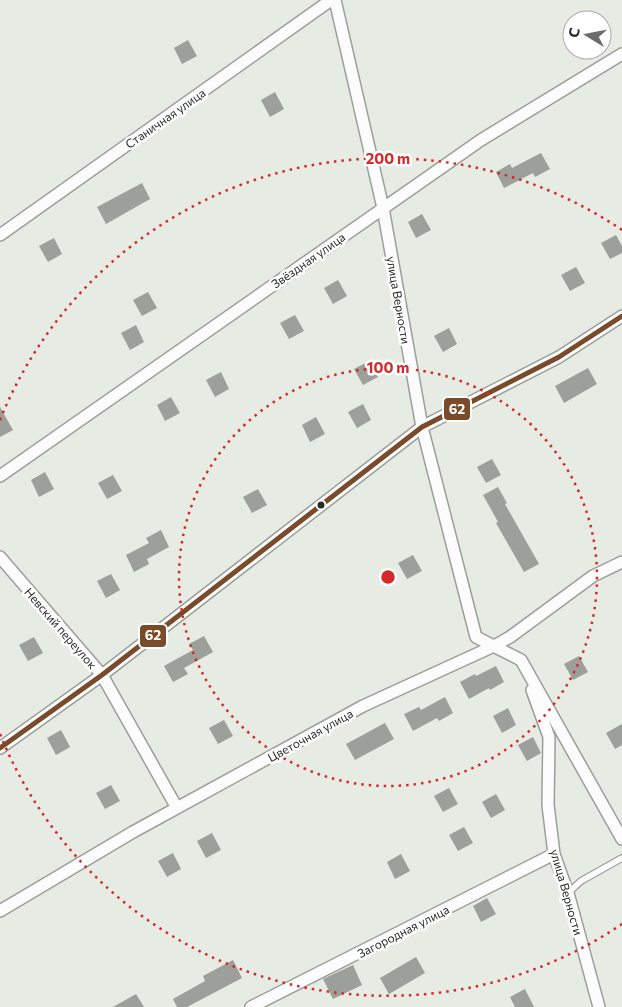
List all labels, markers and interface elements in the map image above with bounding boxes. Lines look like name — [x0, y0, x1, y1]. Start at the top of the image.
north arrow — [562, 10, 612, 60]
text: С — [565, 26, 583, 39]
street label: Станичная улица — [122, 85, 208, 151]
text: 200 m — [366, 149, 410, 167]
street label: Звёздная улица — [268, 229, 348, 291]
street label: улица Верности — [384, 255, 414, 345]
text: 100 m — [367, 358, 409, 376]
line badge: 62 — [443, 397, 471, 421]
text: 62 — [449, 400, 465, 417]
unlabelled marker — [316, 500, 326, 510]
centre of rings — [379, 568, 397, 586]
street label: Невский переулок — [22, 585, 100, 672]
line badge: 62 — [139, 624, 167, 648]
text: 62 — [145, 626, 161, 643]
street label: Цветочная улица — [265, 706, 355, 764]
street label: улица Верности — [548, 847, 586, 937]
street label: Загородная улица — [355, 902, 451, 960]

